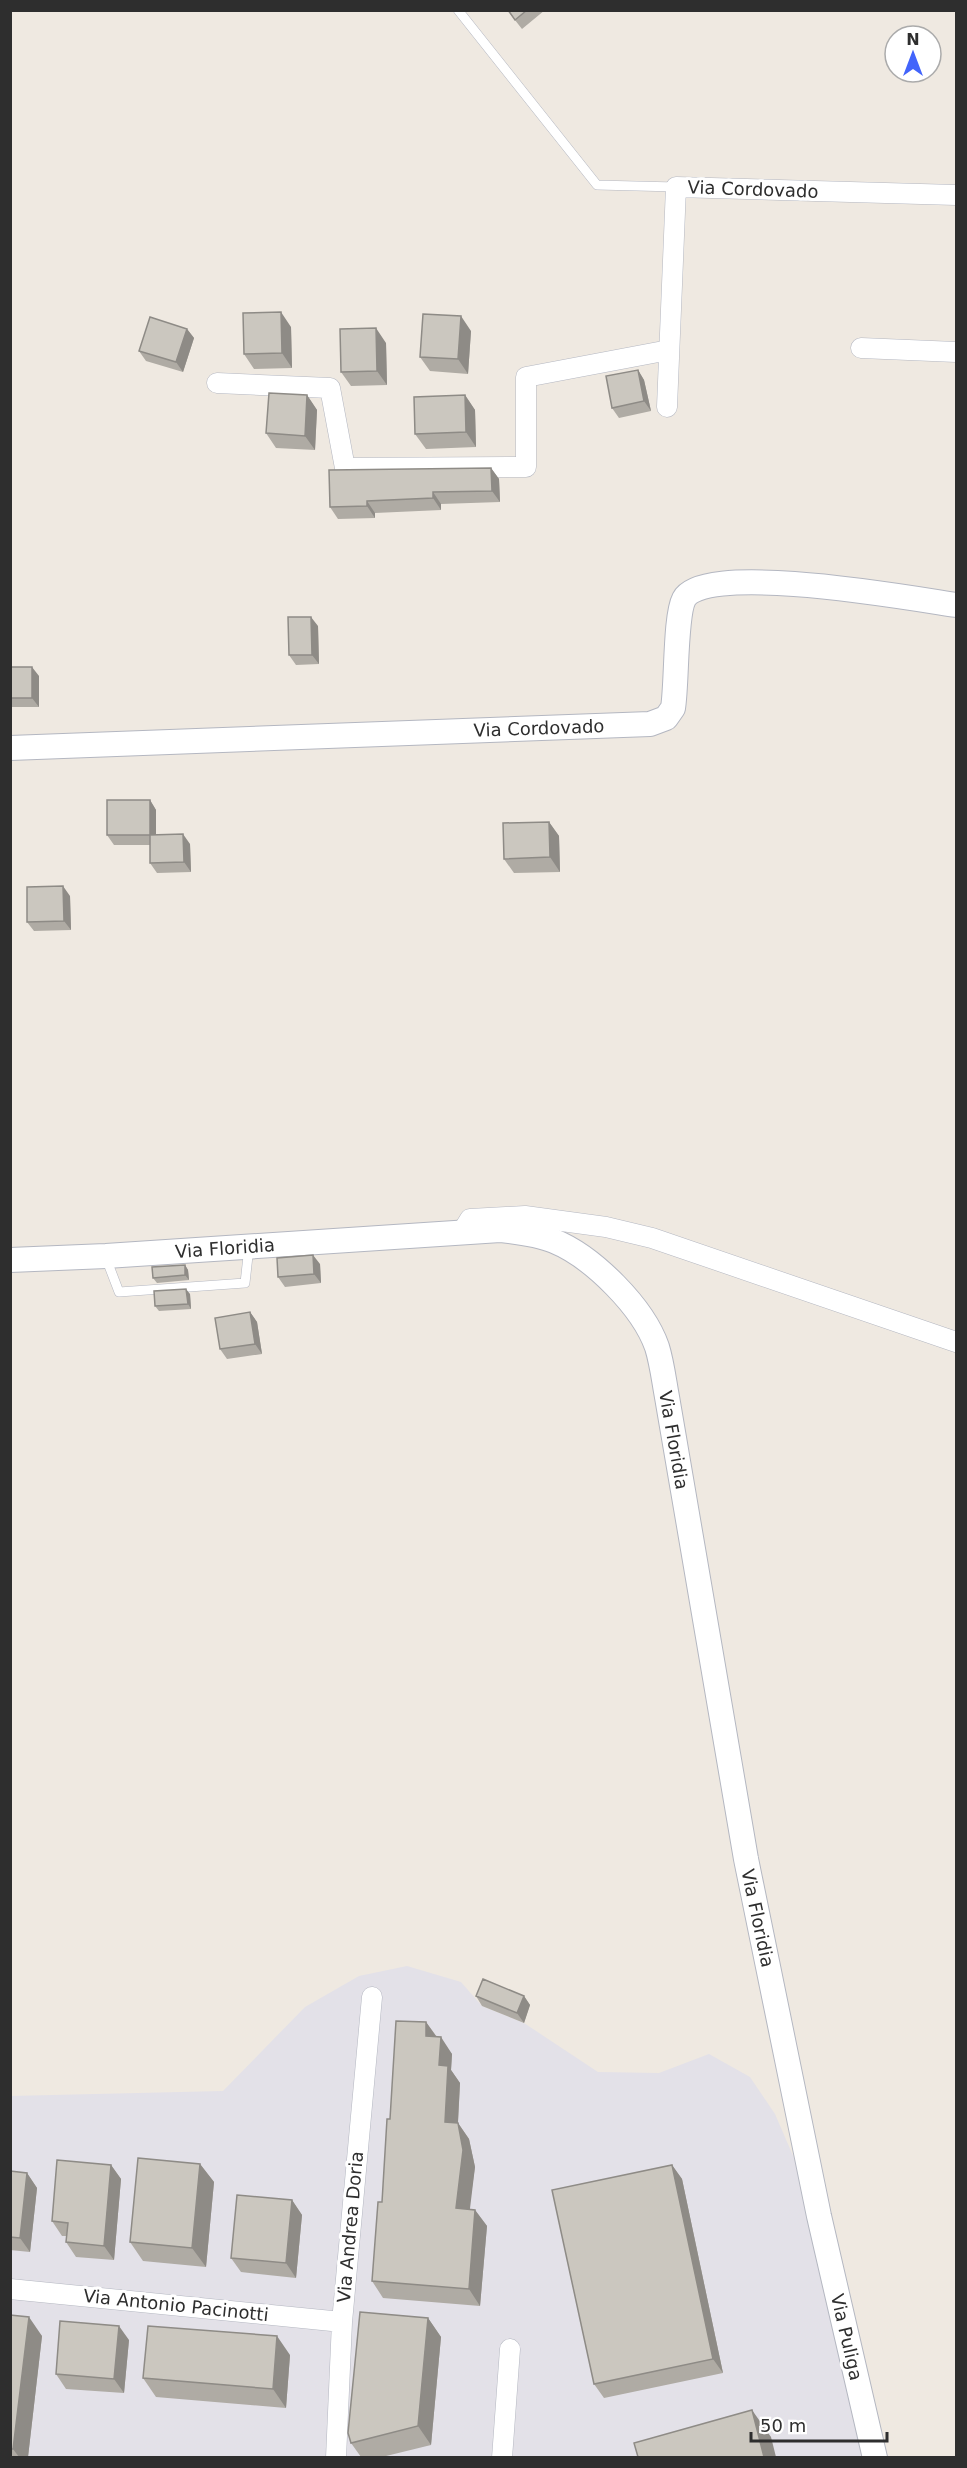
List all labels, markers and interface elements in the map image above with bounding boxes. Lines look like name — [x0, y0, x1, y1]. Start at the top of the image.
north arrow — [883, 24, 943, 84]
text: N — [906, 30, 920, 49]
street label: Via Cordovado — [687, 176, 819, 202]
street label: Via Cordovado — [473, 715, 605, 741]
street label: Via Floridia — [174, 1234, 276, 1262]
street label: Via Floridia — [655, 1389, 693, 1491]
street label: Via Floridia — [737, 1867, 779, 1969]
street label: Via Andrea Doria — [333, 2150, 367, 2304]
street label: Via Antonio Pacinotti — [82, 2285, 270, 2325]
street label: Via Puliga — [827, 2292, 867, 2382]
scale bar — [751, 2405, 888, 2443]
text: 50 m — [760, 2415, 806, 2436]

